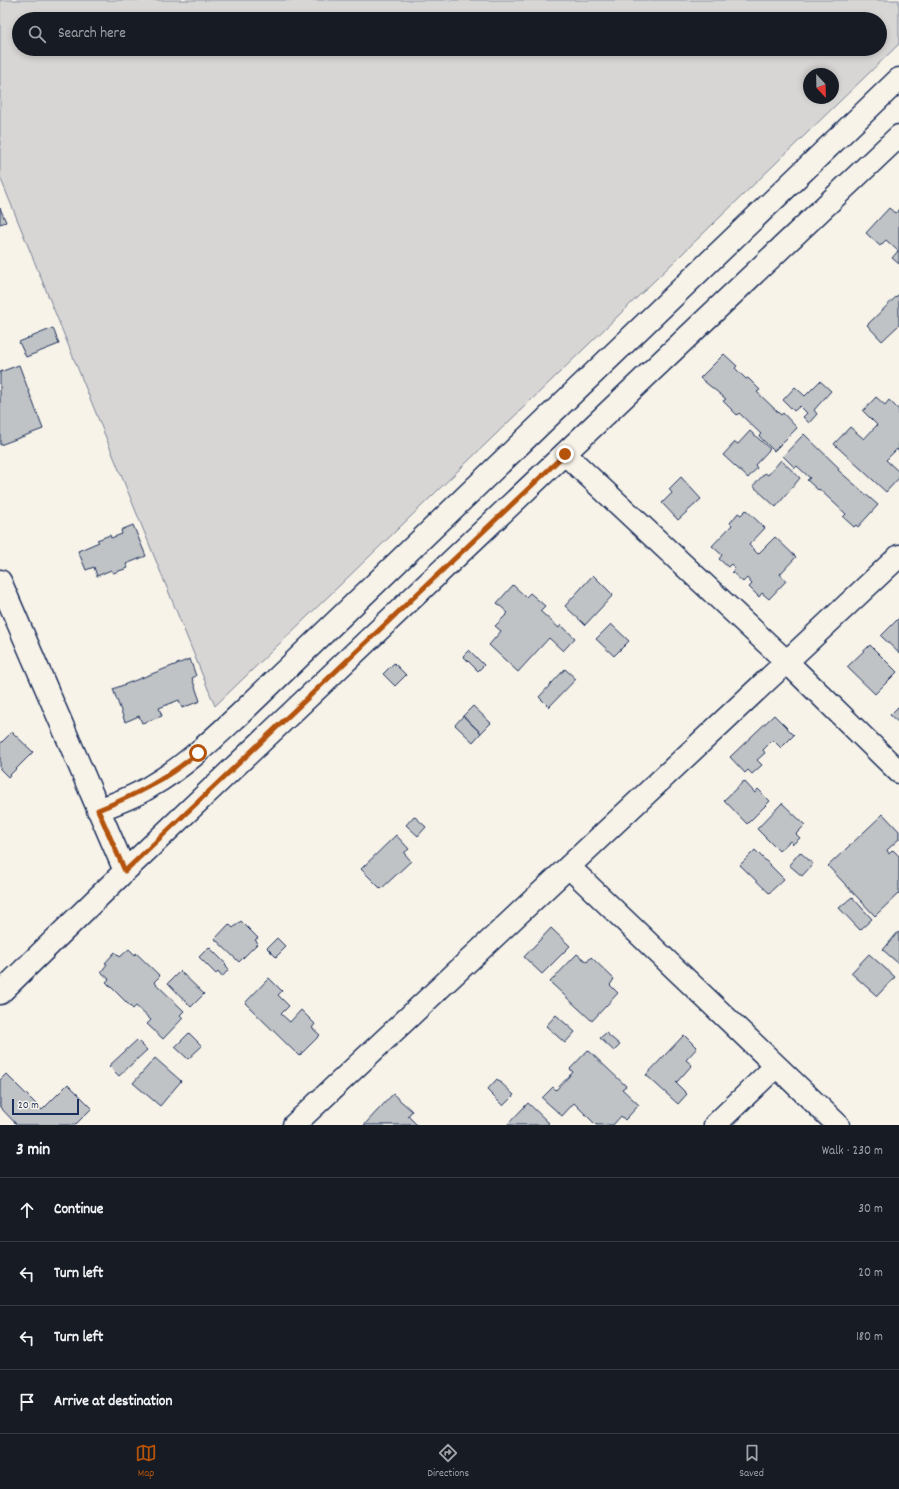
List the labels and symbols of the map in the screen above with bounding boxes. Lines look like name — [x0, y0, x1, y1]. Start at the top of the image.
north arrow — [803, 68, 839, 104]
route end — [556, 445, 574, 463]
route start — [189, 744, 207, 762]
scale bar — [12, 1097, 79, 1116]

